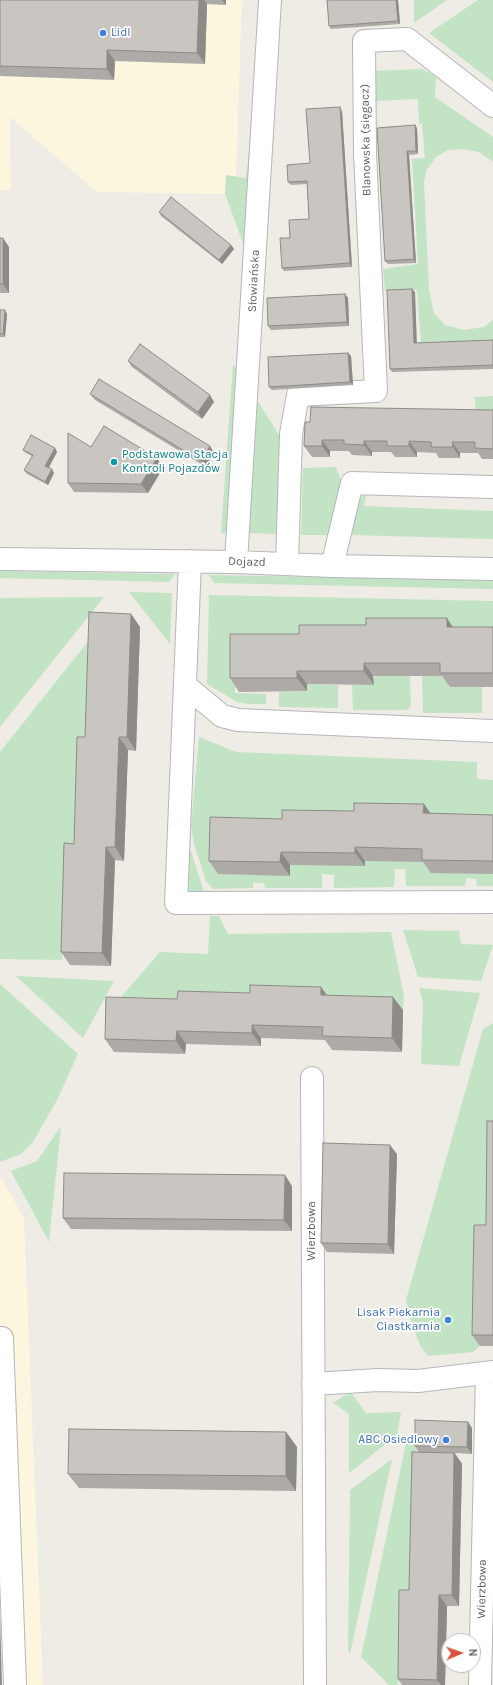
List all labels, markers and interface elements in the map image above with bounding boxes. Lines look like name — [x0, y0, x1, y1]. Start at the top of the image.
place label: Lidl — [111, 26, 131, 40]
marker: Lidl — [98, 28, 108, 38]
street label: Blanowska (sięgacz) — [358, 84, 374, 196]
street label: Słowiańska — [245, 249, 263, 313]
place label: Podstawowa Stacja Kontroli Pojazdów — [122, 448, 228, 476]
marker: Podstawowa Stacja Kontroli Pojazdów — [109, 457, 119, 467]
street label: Dojazd — [228, 554, 266, 570]
street label: Wierzbowa — [305, 1201, 319, 1261]
place label: Lisak Piekarnia Ciastkarnia — [357, 1306, 440, 1334]
marker: Lisak Piekarnia Ciastkarnia — [443, 1315, 453, 1325]
place label: ABC Osiedlowy — [358, 1433, 438, 1447]
marker: ABC Osiedlowy — [441, 1435, 451, 1445]
street label: Wierzbowa — [474, 1559, 490, 1619]
north arrow — [441, 1633, 481, 1673]
text: N — [466, 1648, 479, 1657]

